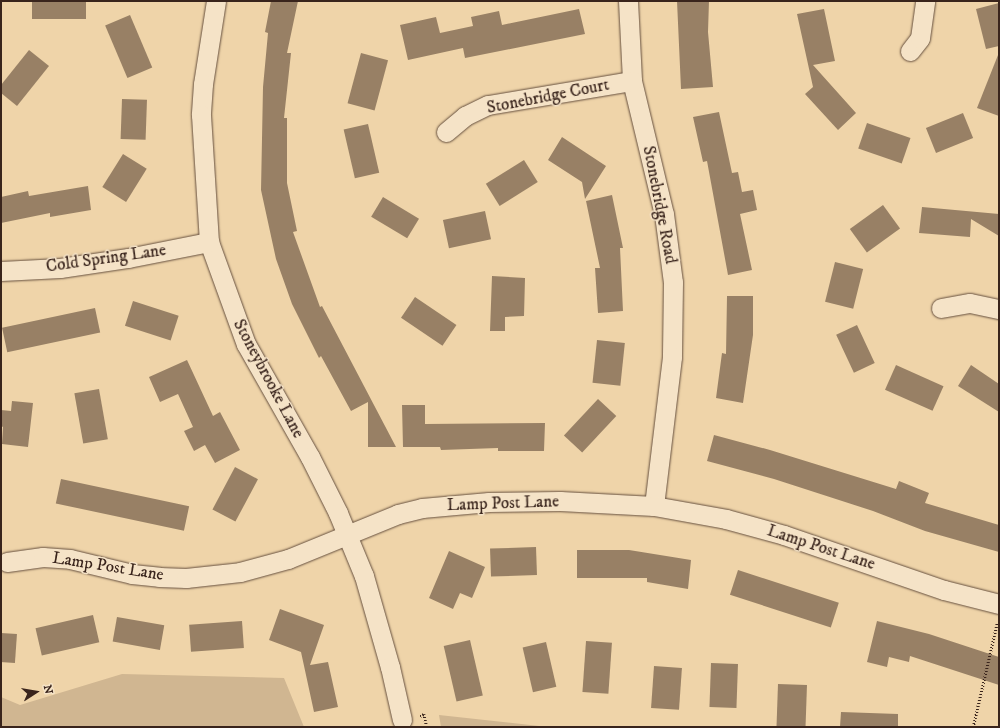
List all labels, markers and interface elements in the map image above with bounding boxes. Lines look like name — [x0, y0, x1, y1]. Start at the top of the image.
street label: Stonebridge Court — [485, 75, 611, 119]
street label: Stonebridge Road — [638, 144, 680, 266]
street label: Cold Spring Lane — [45, 240, 167, 278]
street label: Stoneybrooke Lane — [228, 316, 308, 442]
street label: Lamp Post Lane — [447, 492, 559, 516]
street label: Lamp Post Lane — [764, 521, 878, 575]
street label: Lamp Post Lane — [51, 548, 165, 586]
north arrow — [16, 672, 56, 712]
text: N — [40, 684, 56, 695]

